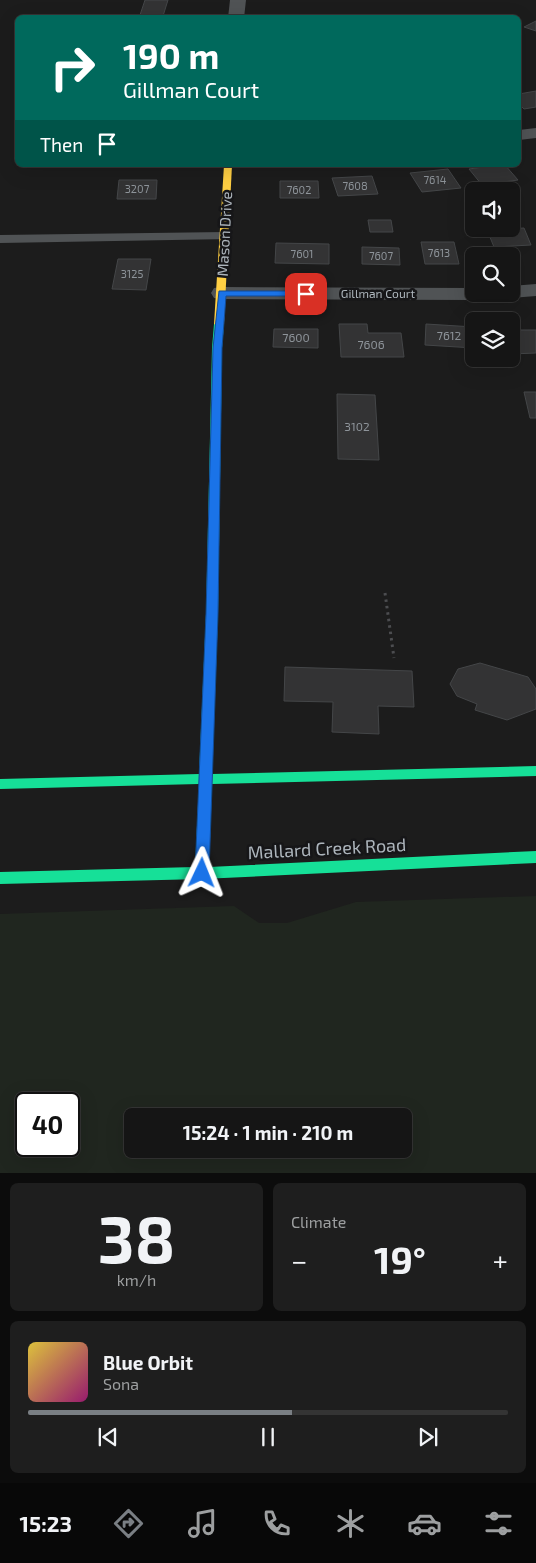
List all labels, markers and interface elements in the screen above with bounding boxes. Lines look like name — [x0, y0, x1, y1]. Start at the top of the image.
text: 190 m — [123, 34, 219, 76]
icon: right — [40, 35, 105, 100]
text: Gillman Court — [123, 76, 259, 102]
icon: arrive — [93, 130, 121, 158]
text: Then — [40, 133, 83, 156]
house number: 7614 — [423, 173, 447, 186]
house number: 7608 — [342, 179, 368, 192]
house number: 3207 — [125, 182, 150, 195]
map controls — [465, 182, 520, 367]
button: sound — [465, 182, 520, 237]
house number: 7602 — [287, 183, 311, 196]
street label: Mason Drive — [213, 191, 235, 277]
house number: 7613 — [428, 246, 450, 259]
house number: 7601 — [291, 247, 313, 260]
button: search — [465, 247, 520, 302]
house number: 7607 — [369, 249, 393, 262]
house number: 3125 — [121, 267, 143, 280]
pin — [285, 273, 327, 315]
icon: arrive — [292, 280, 320, 308]
street label: Gillman Court — [341, 286, 416, 300]
button: layers — [465, 312, 520, 367]
house number: 7612 — [437, 328, 462, 342]
house number: 7600 — [282, 330, 310, 344]
house number: 7606 — [357, 337, 385, 351]
house number: 3102 — [344, 419, 370, 433]
street label: Mallard Creek Road — [247, 833, 407, 863]
position arrow — [175, 846, 227, 898]
speed limit sign: 40 — [15, 1092, 80, 1157]
text: 15:24 · 1 min · 210 m — [183, 1121, 353, 1144]
text: 38 — [98, 1198, 175, 1276]
text: Climate — [291, 1212, 346, 1231]
text: 19° — [374, 1236, 426, 1282]
text: − — [291, 1243, 307, 1277]
text: + — [493, 1243, 508, 1277]
text: km/h — [117, 1270, 156, 1289]
text: Blue Orbit — [103, 1351, 193, 1374]
text: Sona — [103, 1374, 139, 1393]
icon: previous — [94, 1423, 122, 1451]
icon: pause — [254, 1423, 282, 1451]
icon: next — [414, 1423, 442, 1451]
icon: directions — [111, 1506, 146, 1541]
icon: music — [185, 1506, 220, 1541]
icon: phone — [259, 1506, 294, 1541]
icon: climate — [333, 1506, 368, 1541]
icon: car — [407, 1506, 442, 1541]
icon: filters — [481, 1506, 516, 1541]
text: 15:23 — [20, 1510, 72, 1536]

